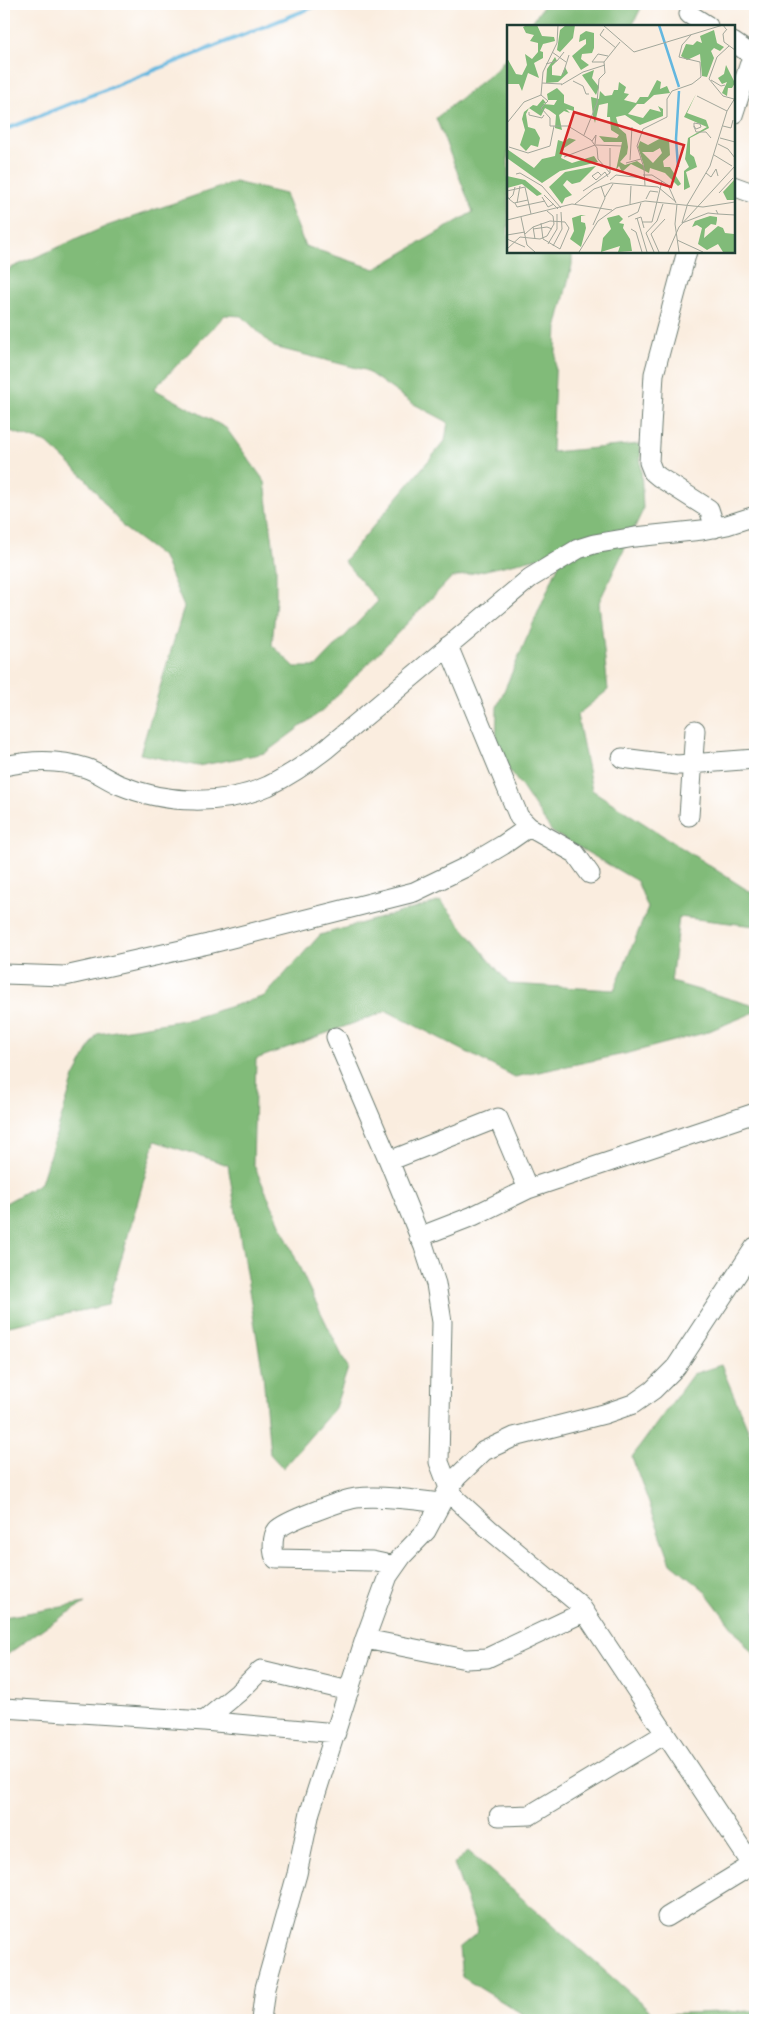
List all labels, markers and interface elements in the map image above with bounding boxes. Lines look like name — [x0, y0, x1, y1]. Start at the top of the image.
inset map — [507, 25, 734, 252]

